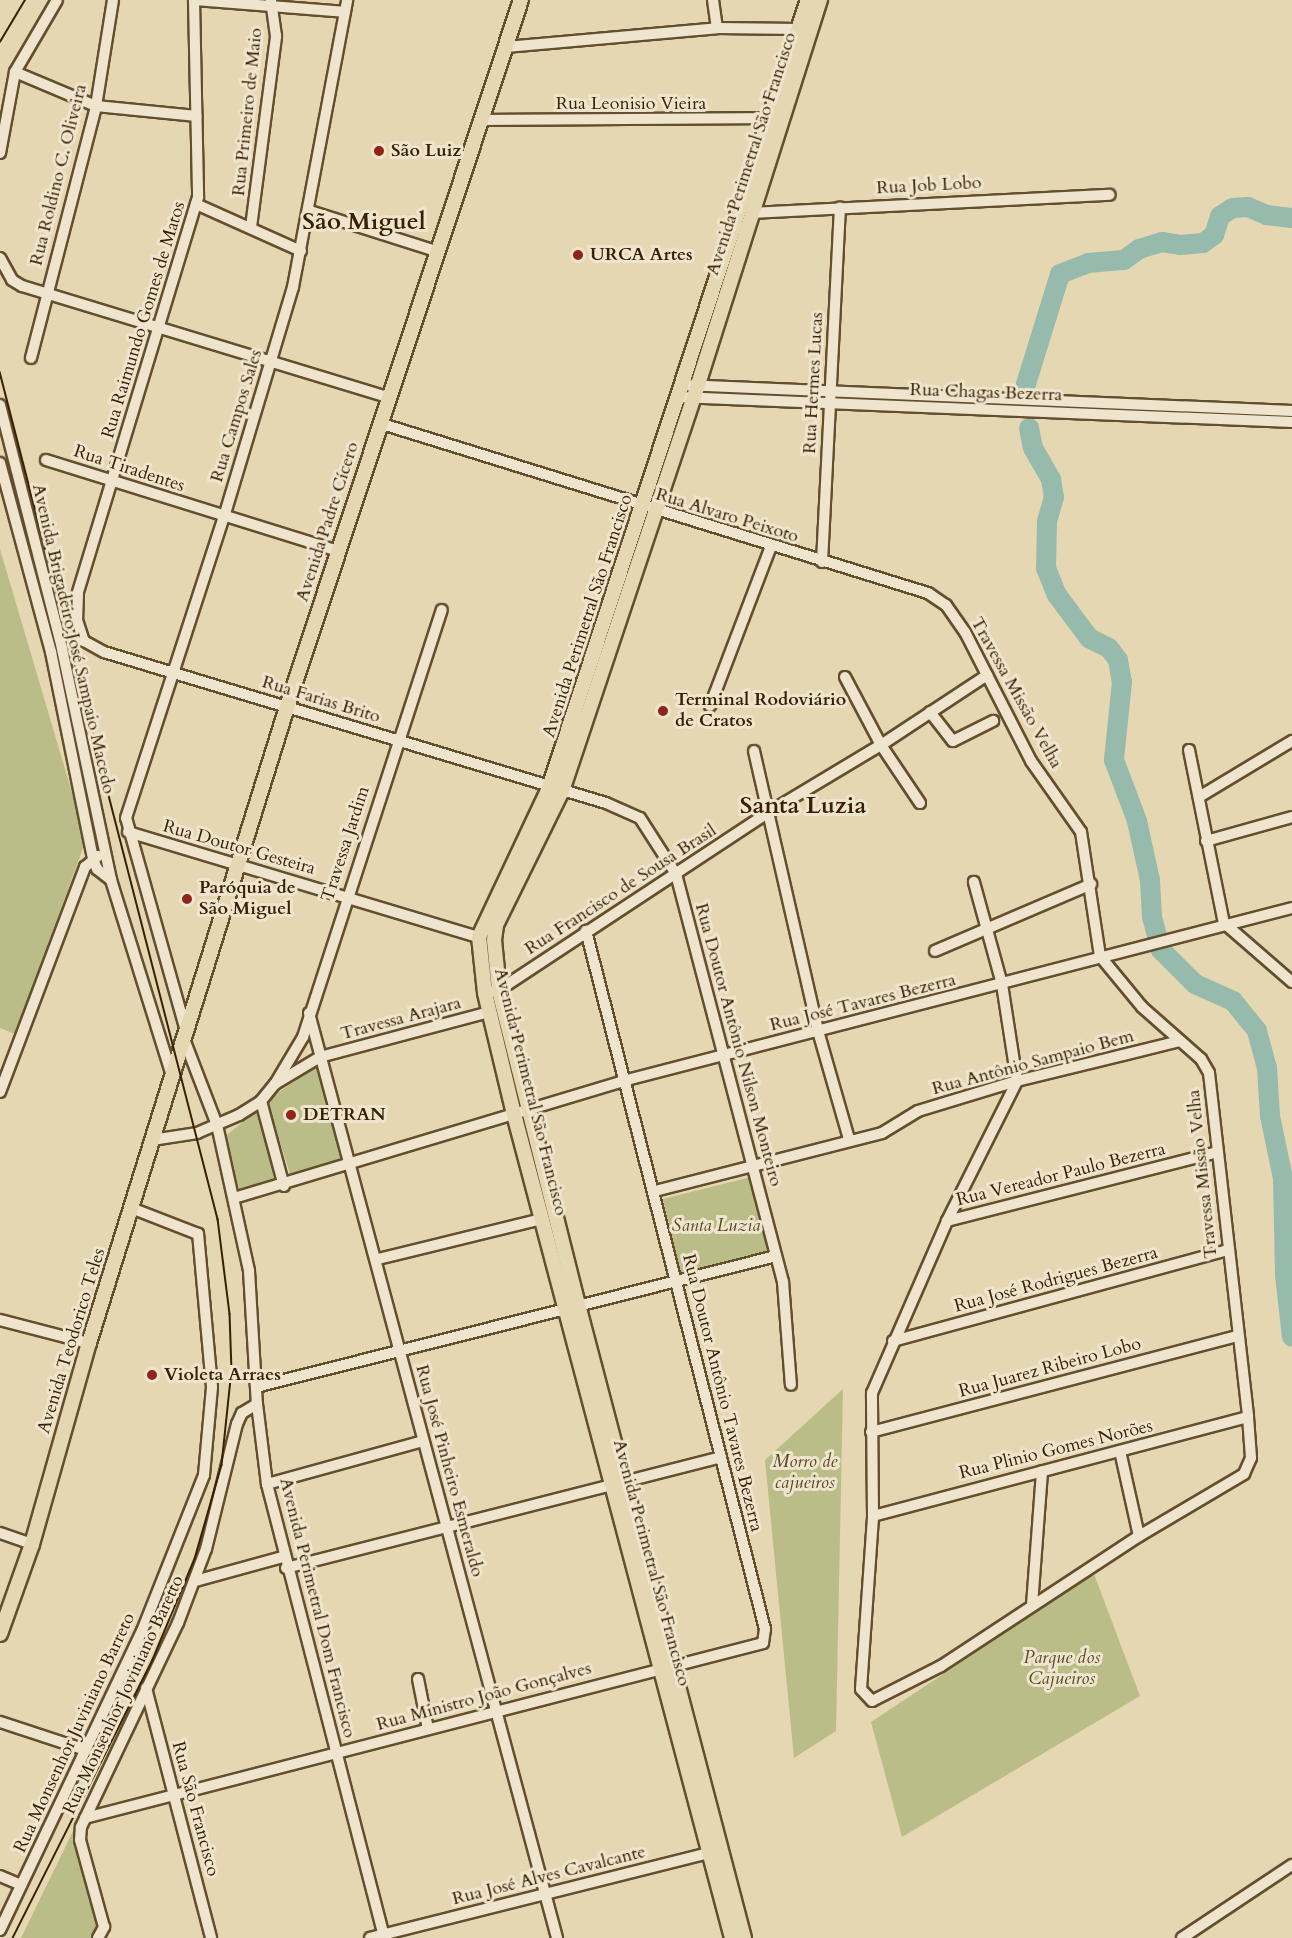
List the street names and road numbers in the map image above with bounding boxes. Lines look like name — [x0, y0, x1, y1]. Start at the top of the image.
street label: Rua Primeiro de Maio — [228, 27, 268, 197]
street label: Avenida Perimetral São Francisco — [702, 30, 802, 278]
street label: Rua Roldino C. Oliveira — [26, 82, 92, 268]
street label: Rua Leonisio Vieira — [556, 93, 706, 115]
street label: Rua Job Lobo — [876, 172, 982, 200]
street label: Rua Raimundo Gomes de Matos — [98, 199, 190, 441]
street label: Rua Hermes Lucas — [800, 312, 828, 454]
street label: Rua Campos Sales — [207, 347, 267, 485]
street label: Rua Chagas Bezerra — [909, 380, 1063, 406]
street label: Avenida Padre Cícero — [292, 439, 364, 605]
street label: Rua Tiradentes — [71, 441, 187, 497]
street label: Avenida Brigadeiro José Sampaio Macedo — [27, 482, 119, 796]
street label: Rua Alvaro Peixoto — [653, 484, 801, 548]
street label: Avenida Perimetral São Francisco — [538, 492, 638, 740]
street label: Travessa Missão Velha — [965, 614, 1067, 772]
street label: Rua Farias Brito — [259, 672, 383, 728]
street label: Travessa Jardim — [317, 784, 375, 904]
street label: Rua Doutor Gesteira — [160, 816, 318, 880]
street label: Rua Francisco de Sousa Brasil — [521, 820, 721, 960]
street label: Rua Doutor Antônio Nilson Monteiro — [690, 901, 786, 1189]
street label: Avenida Perimetral São Francisco — [489, 966, 571, 1218]
street label: Rua José Tavares Bezerra — [768, 969, 958, 1037]
street label: Travessa Arajara — [338, 993, 464, 1045]
street label: Rua Antônio Sampaio Bem — [930, 1026, 1136, 1100]
street label: Travessa Missão Velha — [1183, 1089, 1223, 1259]
street label: Rua Vereador Paulo Bezerra — [954, 1139, 1168, 1211]
street label: Rua José Rodrigues Bezerra — [952, 1242, 1160, 1318]
street label: Avenida Teodorico Teles — [34, 1246, 110, 1436]
street label: Rua Doutor Antônio Tavares Bezerra — [677, 1252, 767, 1534]
street label: Rua Juarez Ribeiro Lobo — [956, 1333, 1144, 1403]
street label: Rua José Pinheiro Esmeraldo — [410, 1363, 488, 1579]
street label: Rua Plinio Gomes Norões — [957, 1415, 1155, 1485]
street label: Avenida Perimetral São Francisco — [608, 1437, 694, 1689]
street label: Avenida Perimetral Dom Francisco — [274, 1476, 360, 1740]
street label: Rua Monsenhor Joviniano Baretto — [59, 1572, 189, 1818]
street label: Rua Monsenhor Juviniano Barreto — [10, 1610, 140, 1856]
street label: Rua Ministro João Gonçalves — [374, 1658, 594, 1736]
street label: Rua São Francisco — [167, 1739, 223, 1879]
street label: Rua José Alves Cavalcante — [450, 1842, 648, 1910]

